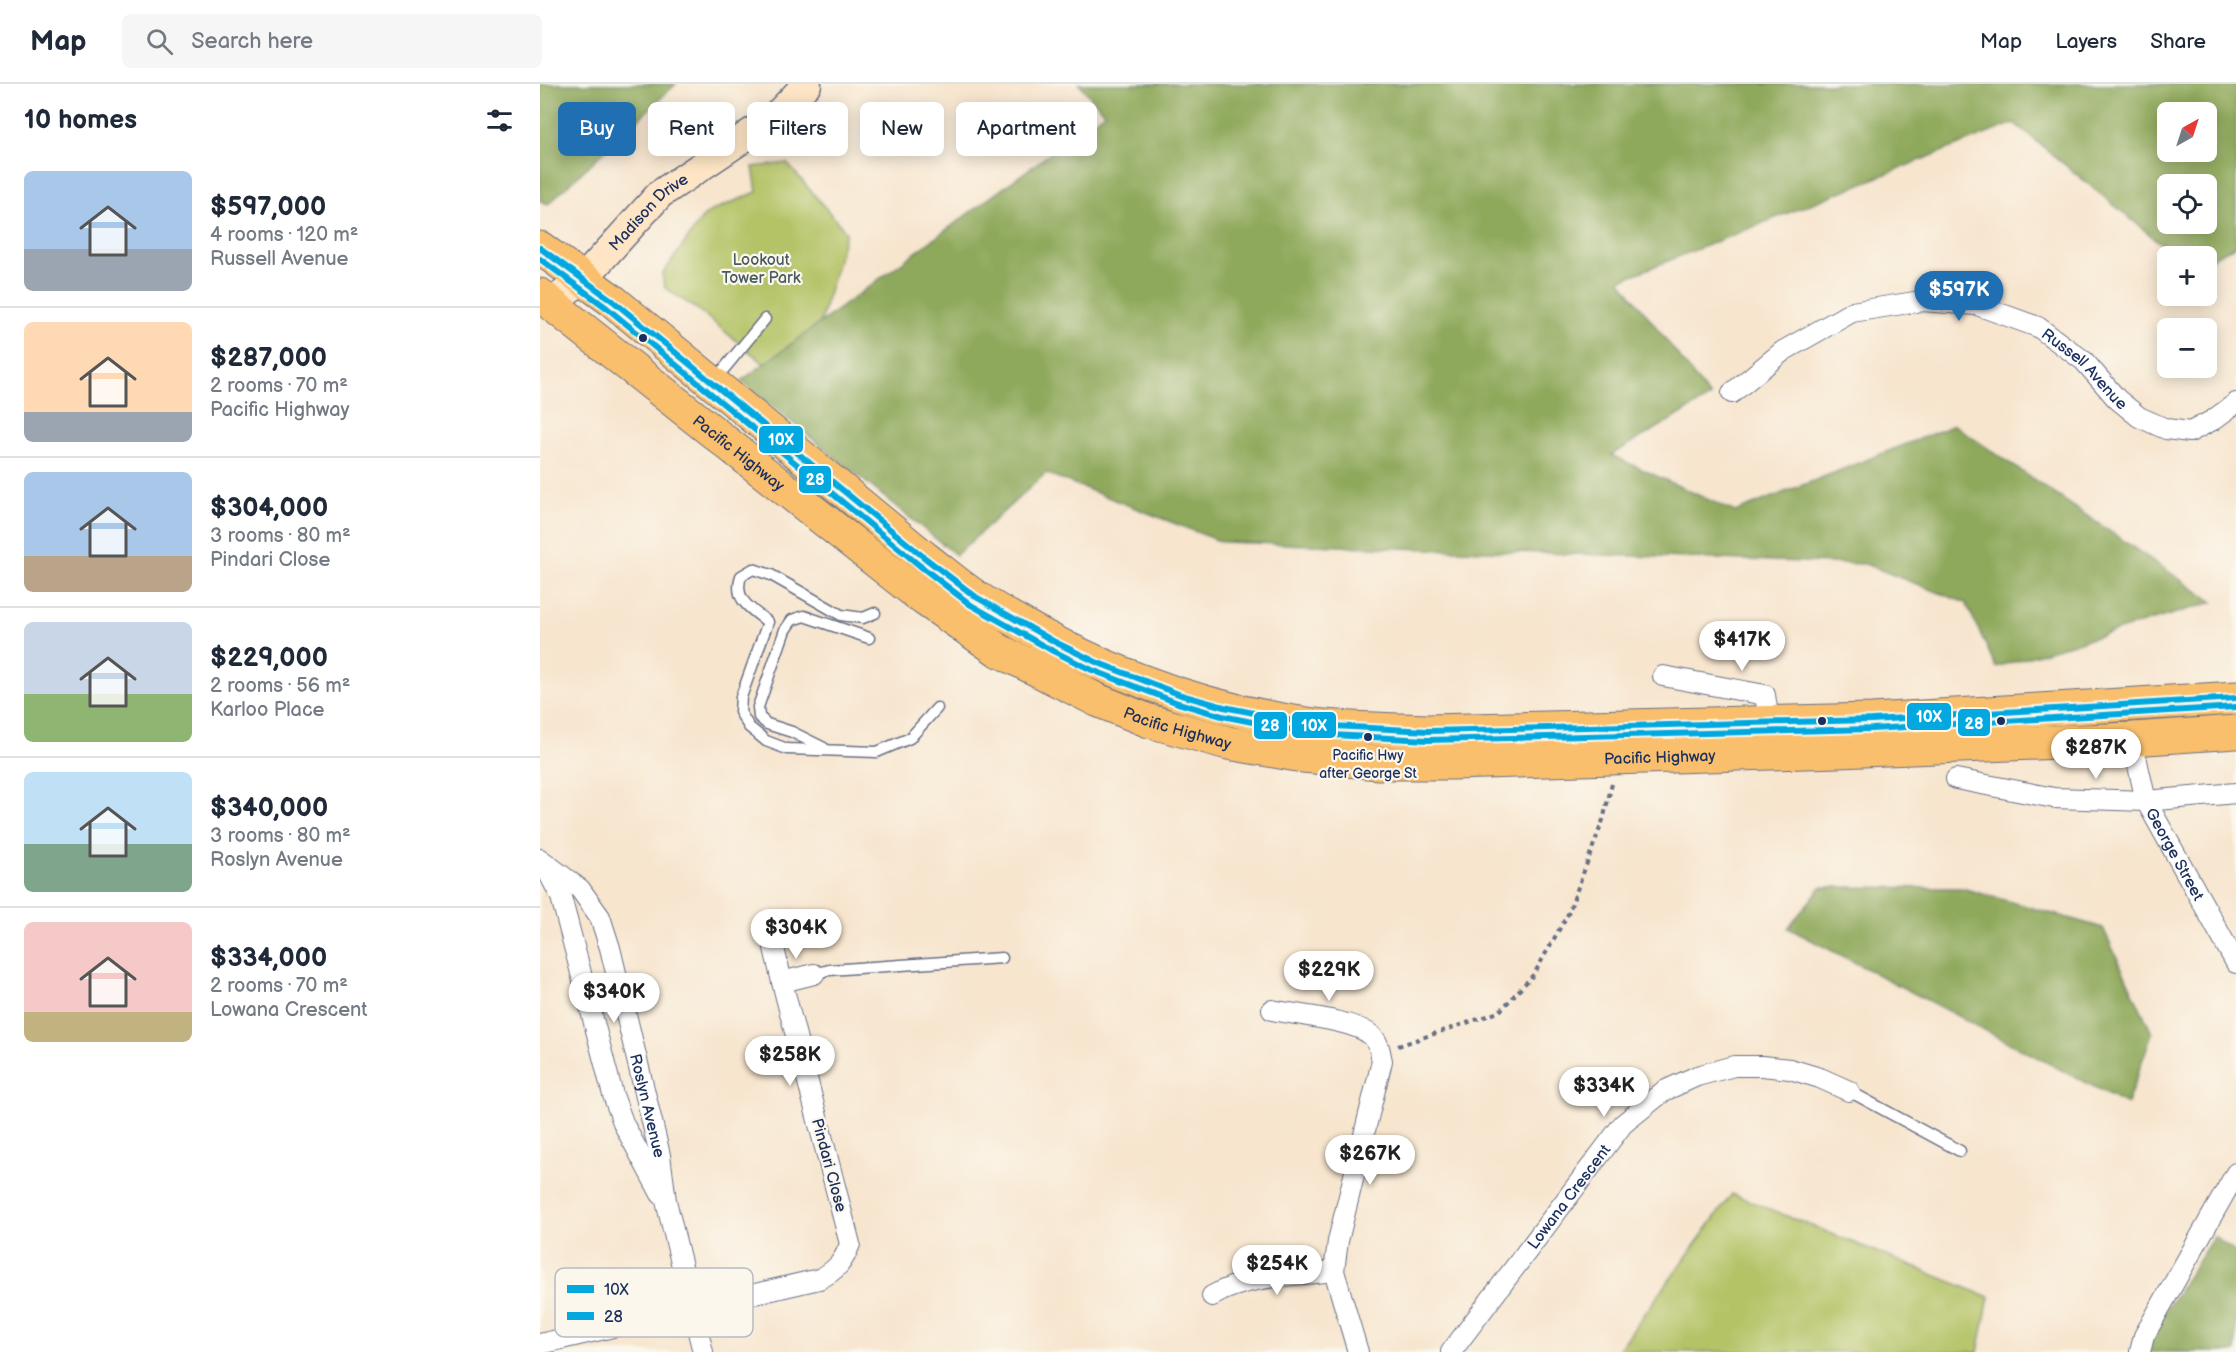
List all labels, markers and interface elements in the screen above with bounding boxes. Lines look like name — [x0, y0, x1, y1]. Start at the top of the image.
search box — [122, 14, 542, 68]
text: Map — [30, 25, 86, 58]
icon: search — [143, 25, 176, 58]
text: Search here — [191, 28, 313, 55]
text: Map — [1980, 29, 2022, 54]
text: Layers — [2055, 29, 2117, 54]
text: Share — [2150, 29, 2206, 54]
chip: Buy — [558, 102, 636, 156]
chip: Rent — [648, 102, 735, 156]
chip: Filters — [747, 102, 848, 156]
chip: New — [860, 102, 944, 156]
chip: Apartment — [956, 102, 1097, 156]
north arrow — [2157, 102, 2217, 162]
map controls — [2157, 102, 2217, 378]
icon: filters — [483, 104, 516, 137]
text: 10 homes — [24, 105, 137, 136]
street label: Madison Drive — [605, 170, 692, 255]
button: locate — [2157, 174, 2217, 234]
text: $597,000 — [210, 192, 326, 223]
icon: home — [72, 195, 144, 267]
text: 4 rooms · 120 m² — [210, 223, 359, 247]
button: + — [2157, 246, 2217, 306]
text: Russell Avenue — [210, 247, 348, 271]
park label: Lookout Tower Park — [721, 251, 801, 288]
pin: $597K — [1917, 271, 2001, 322]
text: $597K — [1928, 278, 1990, 302]
button: − — [2157, 318, 2217, 378]
street label: Russell Avenue — [2037, 325, 2131, 415]
unlabelled marker — [637, 332, 649, 344]
text: $287,000 — [210, 343, 327, 374]
icon: home — [72, 346, 144, 418]
text: 2 rooms · 70 m² — [210, 374, 348, 398]
text: Pacific Highway — [210, 398, 350, 422]
street label: Pacific Highway — [689, 412, 789, 496]
line badge: 10X — [758, 425, 804, 454]
text: 10X — [768, 431, 795, 450]
line badge: 28 — [798, 465, 832, 494]
text: 28 — [805, 471, 825, 490]
text: $304,000 — [210, 493, 328, 524]
icon: home — [72, 496, 144, 568]
text: 3 rooms · 80 m² — [210, 524, 351, 548]
text: Pindari Close — [210, 548, 330, 572]
pin: $417K — [1700, 621, 1784, 672]
text: $417K — [1713, 628, 1771, 652]
text: $229,000 — [210, 643, 328, 674]
icon: home — [72, 646, 144, 718]
text: 2 rooms · 56 m² — [210, 674, 350, 698]
text: Karloo Place — [210, 698, 324, 722]
line badge: 10X — [1906, 702, 1952, 731]
street label: Pacific Highway — [1120, 704, 1234, 755]
text: 10X — [1916, 708, 1943, 727]
line badge: 28 — [1957, 708, 1991, 737]
line badge: 28 — [1253, 711, 1288, 740]
line badge: 10X — [1291, 711, 1337, 739]
unlabelled marker — [1816, 715, 1828, 727]
text: 28 — [1964, 715, 1984, 734]
unlabelled marker — [1995, 715, 2007, 727]
text: 28 — [1260, 717, 1280, 736]
text: 10X — [1301, 717, 1328, 736]
pin: $287K — [2054, 729, 2138, 780]
marker: Pacific Hwy after George St — [1362, 731, 1374, 743]
text: $287K — [2065, 736, 2127, 760]
place label: Pacific Hwy after George St — [1319, 747, 1417, 782]
street label: Pacific Highway — [1604, 747, 1717, 769]
text: $340,000 — [210, 793, 328, 824]
icon: home — [72, 796, 144, 868]
street label: George Street — [2141, 805, 2207, 904]
text: 3 rooms · 80 m² — [210, 824, 351, 848]
text: Roslyn Avenue — [210, 848, 343, 872]
pin: $304K — [754, 909, 838, 960]
text: $304K — [765, 916, 827, 940]
text: $334,000 — [210, 943, 327, 974]
icon: home — [72, 946, 144, 1018]
pin: $229K — [1287, 951, 1371, 1002]
text: $229K — [1298, 958, 1360, 982]
pin: $340K — [572, 973, 656, 1024]
text: 2 rooms · 70 m² — [210, 974, 348, 998]
text: $340K — [583, 980, 645, 1004]
text: Lowana Crescent — [210, 998, 367, 1022]
pin: $258K — [748, 1036, 832, 1087]
text: $258K — [759, 1043, 821, 1067]
street label: Roslyn Avenue — [625, 1052, 668, 1160]
pin: $334K — [1562, 1067, 1646, 1118]
text: $334K — [1573, 1074, 1635, 1098]
street label: Pindari Close — [807, 1116, 850, 1215]
pin: $267K — [1328, 1135, 1412, 1186]
street label: Lowana Crescent — [1524, 1141, 1615, 1253]
text: $267K — [1339, 1142, 1401, 1166]
pin: $254K — [1235, 1245, 1319, 1296]
text: $254K — [1246, 1252, 1308, 1276]
legend — [555, 1268, 753, 1337]
text: 10X — [604, 1281, 630, 1300]
text: 28 — [604, 1308, 623, 1327]

